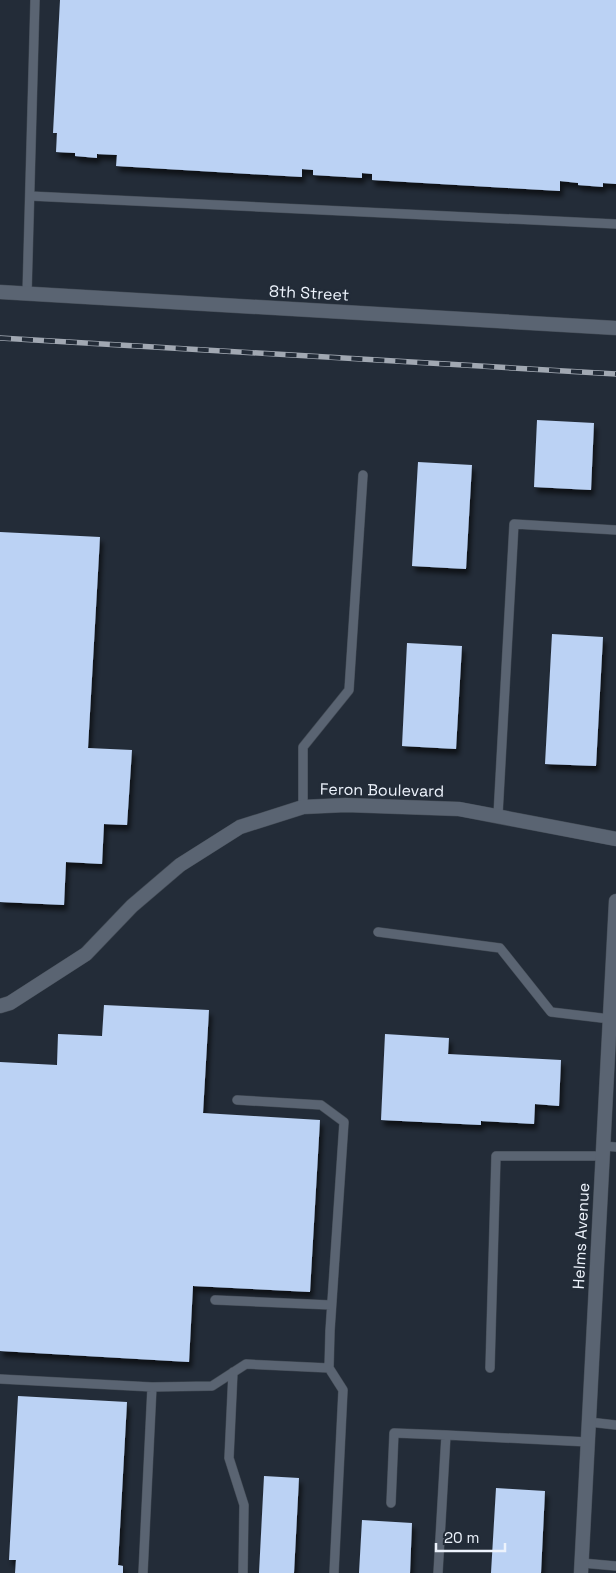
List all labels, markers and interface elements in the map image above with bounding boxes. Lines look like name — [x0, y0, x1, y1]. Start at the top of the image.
street label: 8th Street — [268, 280, 350, 306]
street label: Feron Boulevard — [320, 778, 444, 802]
street label: Helms Avenue — [568, 1182, 594, 1290]
scale bar — [436, 1520, 505, 1552]
text: 20 m — [444, 1528, 479, 1547]

